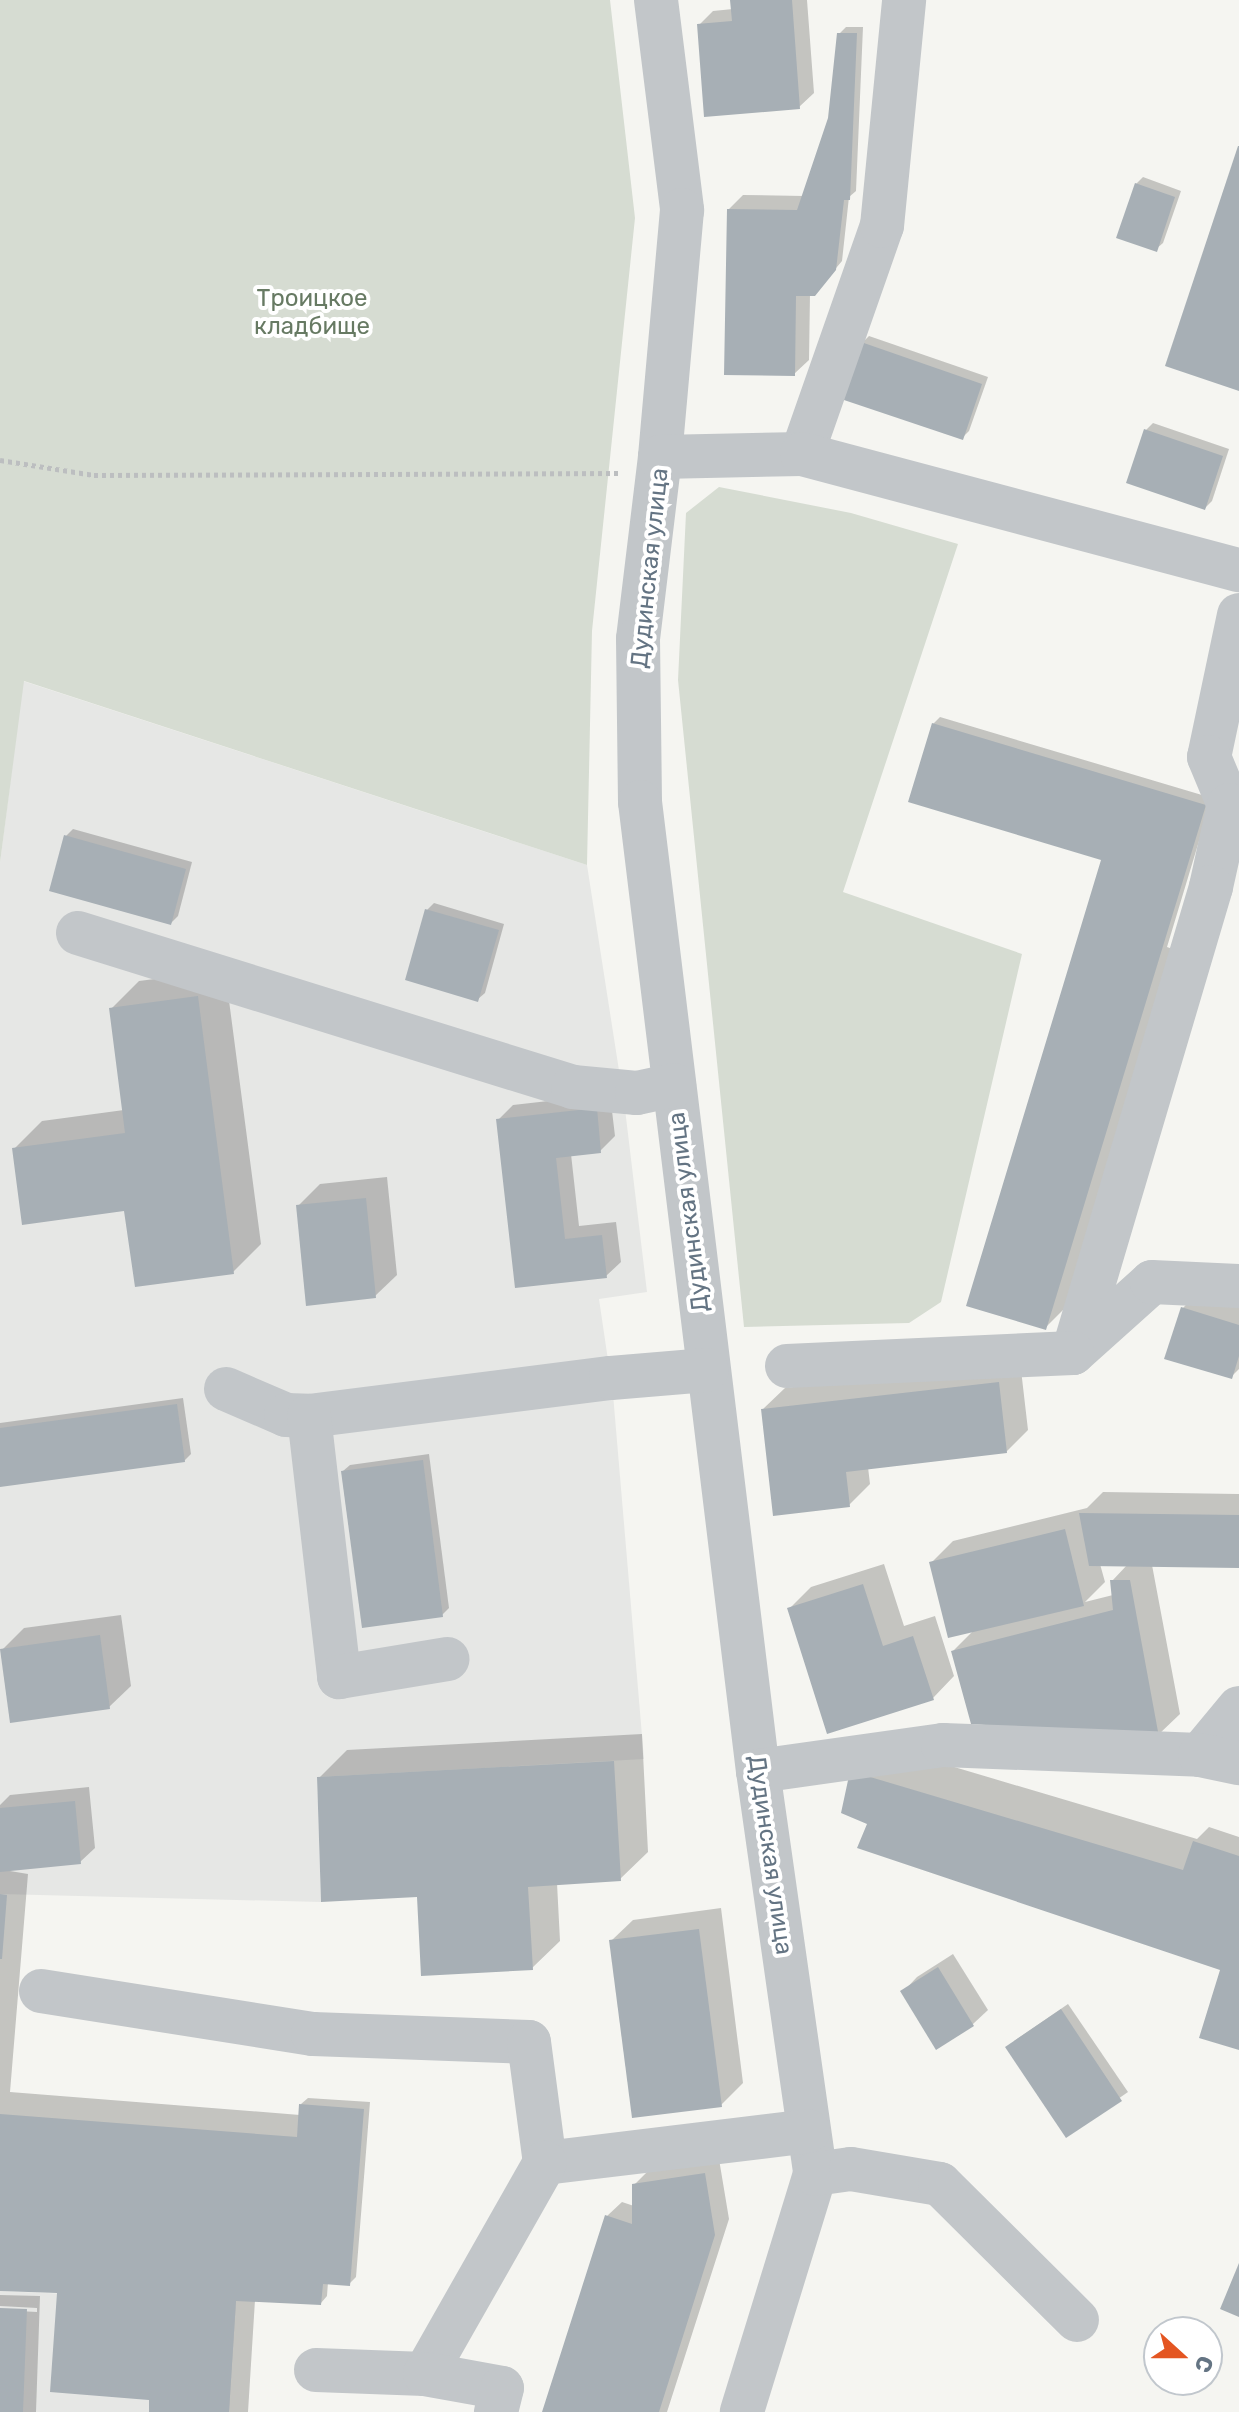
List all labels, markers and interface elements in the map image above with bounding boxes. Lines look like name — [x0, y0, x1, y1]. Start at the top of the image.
park label: Троицкое кладбище — [254, 285, 370, 341]
street label: Дудинская улица — [625, 466, 675, 670]
street label: Дудинская улица — [662, 1110, 716, 1314]
street label: Дудинская улица — [742, 1753, 798, 1957]
north arrow — [1143, 2316, 1223, 2396]
text: С — [1189, 2352, 1219, 2376]

